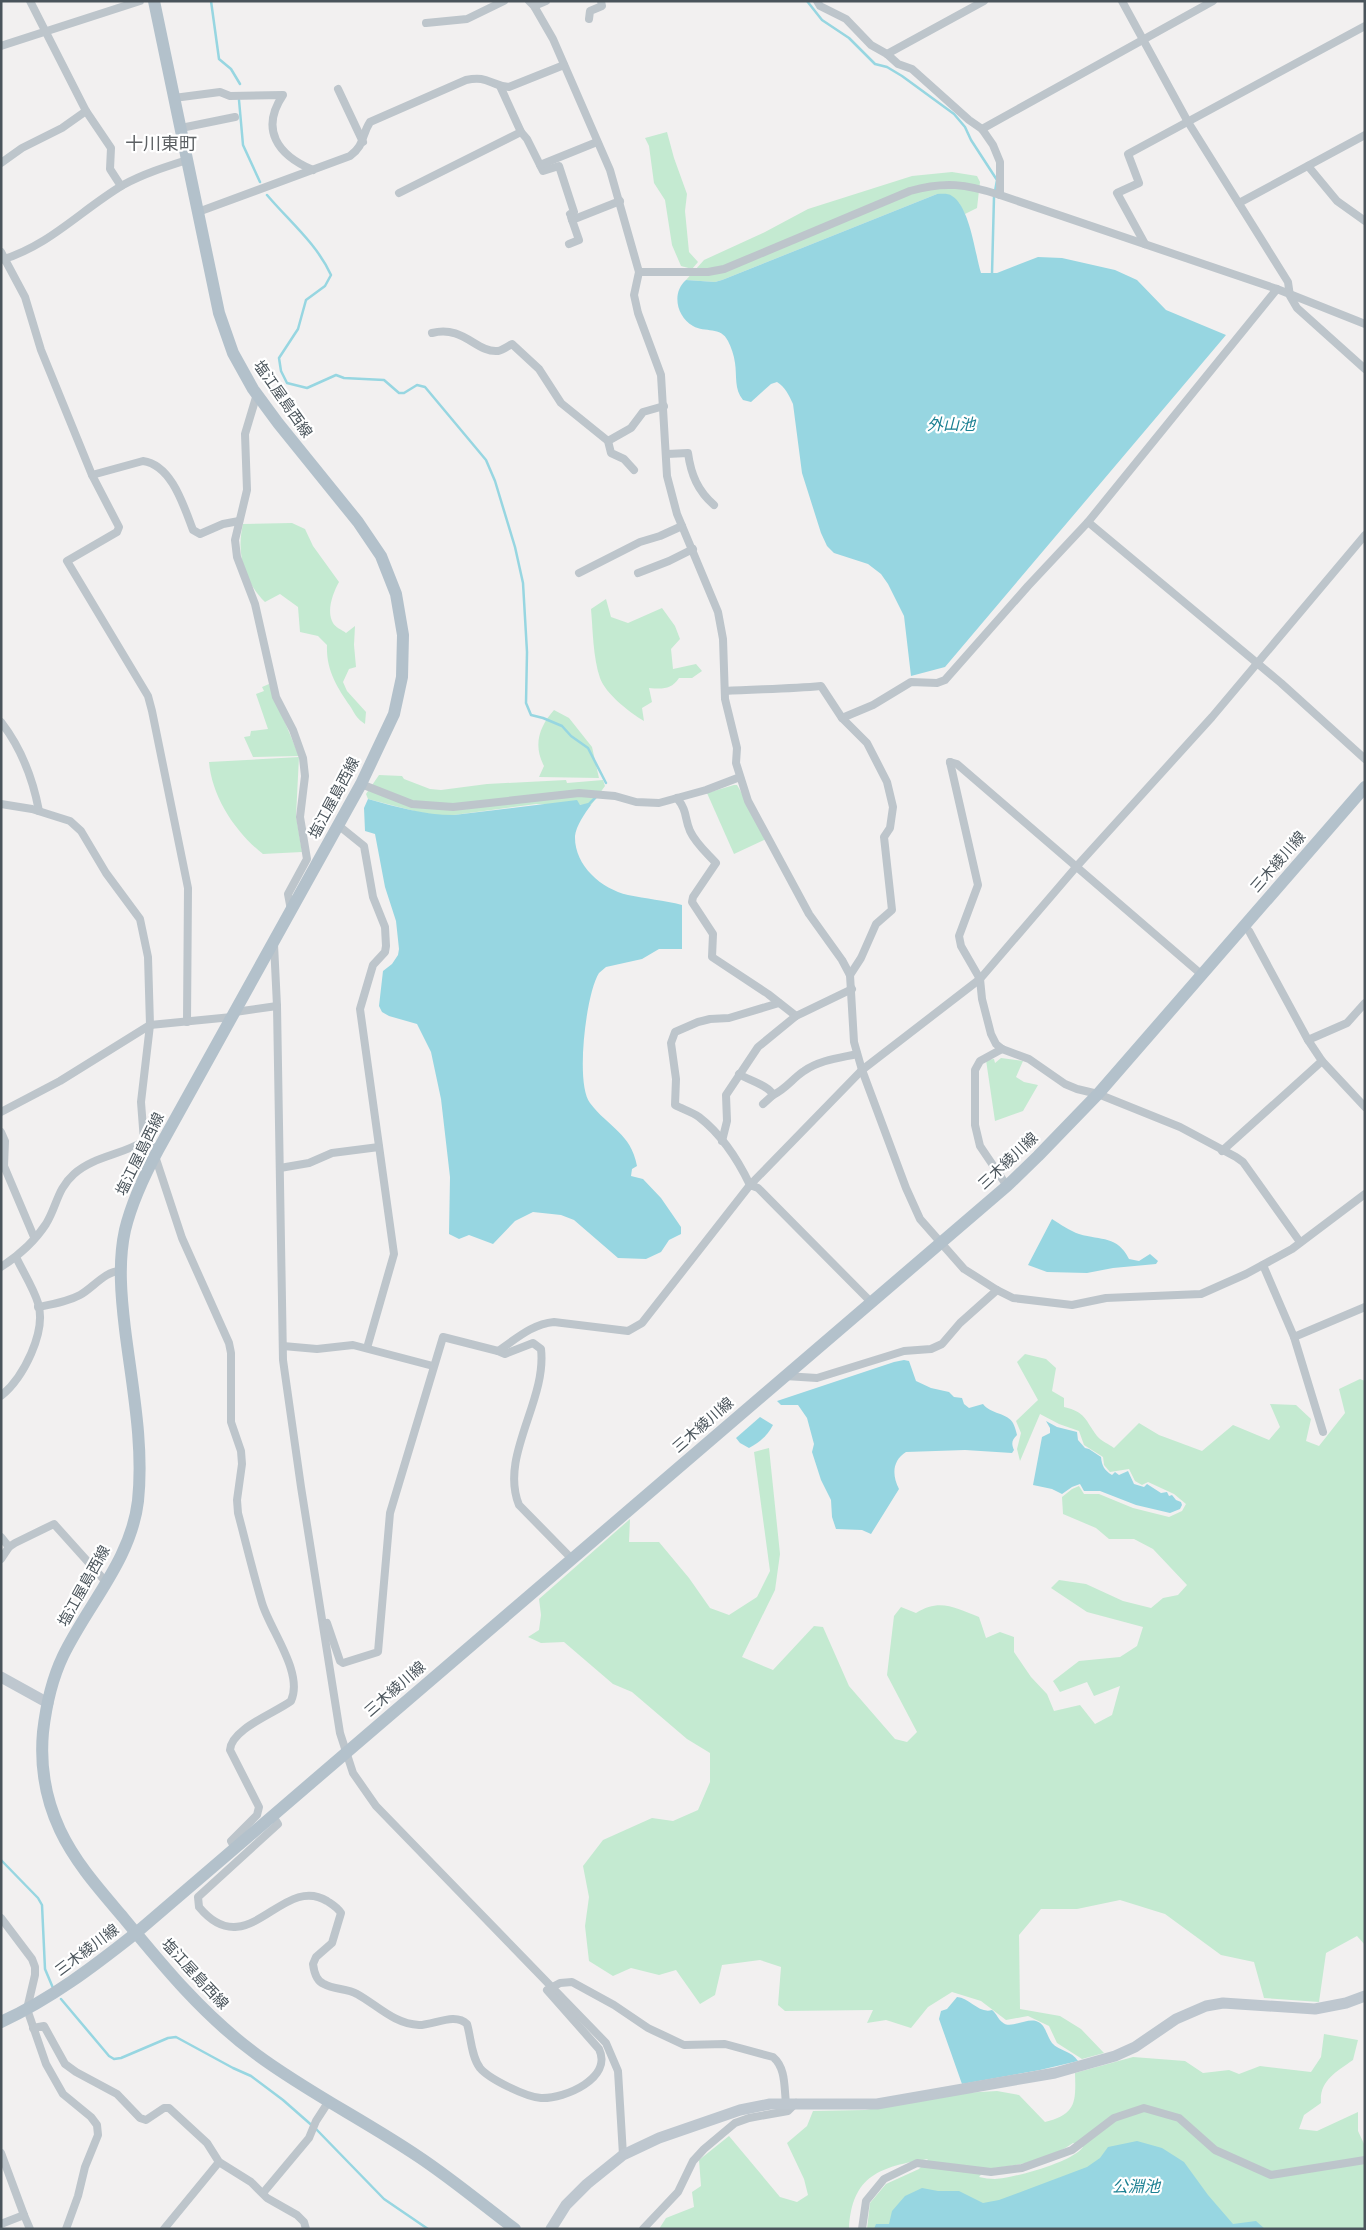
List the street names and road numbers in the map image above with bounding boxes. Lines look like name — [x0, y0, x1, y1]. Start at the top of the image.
street label: 塩江屋島西線 — [249, 356, 317, 442]
street label: 塩江屋島西線 — [304, 754, 364, 842]
street label: 三木綾川線 — [1246, 827, 1310, 897]
street label: 塩江屋島西線 — [111, 1109, 169, 1199]
street label: 三木綾川線 — [974, 1128, 1042, 1194]
street label: 三木綾川線 — [668, 1393, 738, 1457]
street label: 塩江屋島西線 — [53, 1542, 115, 1630]
street label: 三木綾川線 — [360, 1657, 430, 1721]
street label: 三木綾川線 — [51, 1919, 123, 1981]
street label: 塩江屋島西線 — [157, 1934, 233, 2014]

